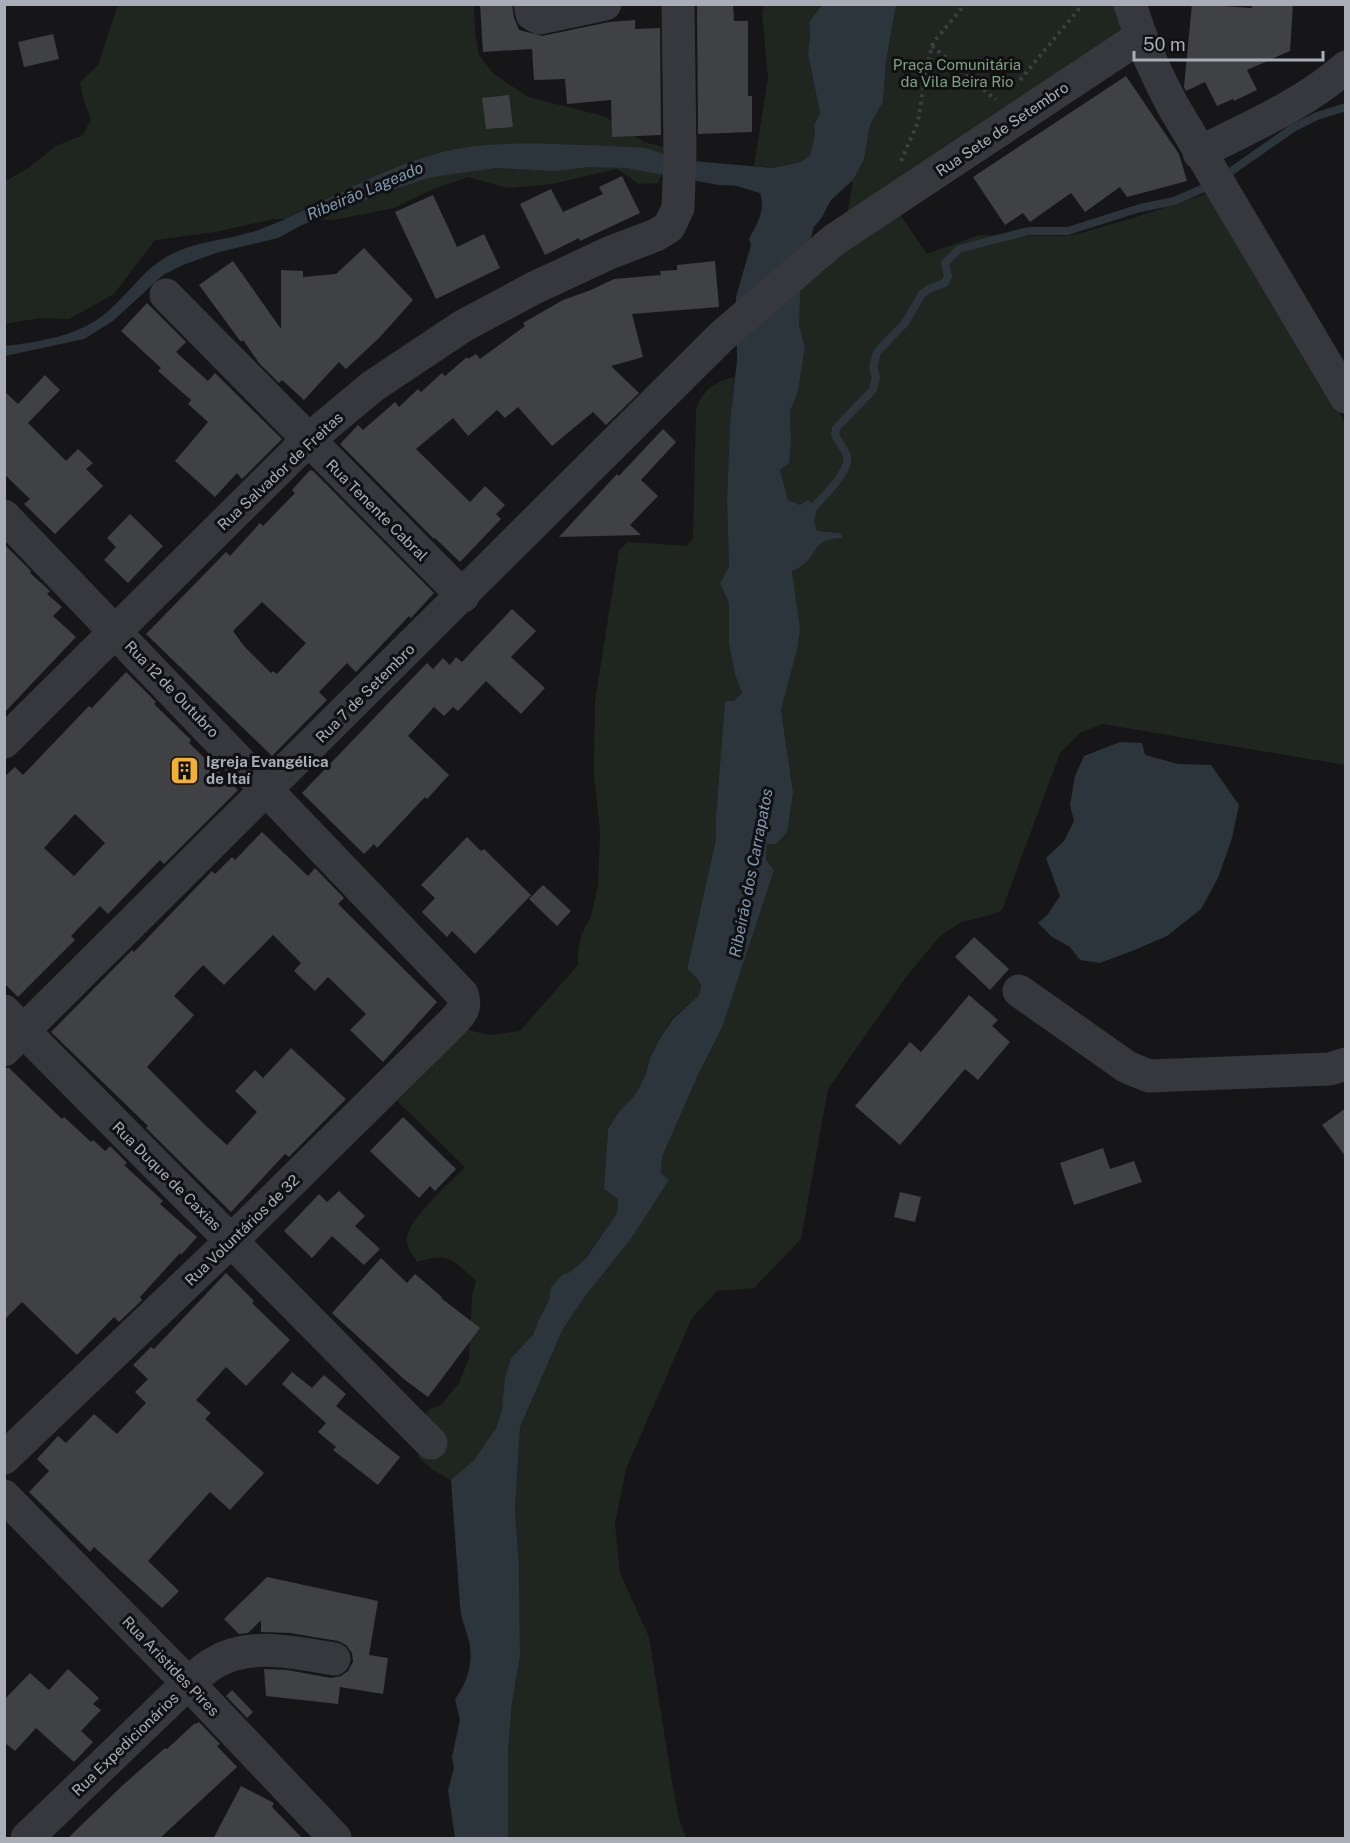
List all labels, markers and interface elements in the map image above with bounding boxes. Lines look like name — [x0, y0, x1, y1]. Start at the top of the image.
scale bar — [1134, 24, 1323, 62]
text: 50 m — [1143, 34, 1186, 55]
park label: Praça Comunitária da Vila Beira Rio — [893, 56, 1021, 90]
street label: Rua Sete de Setembro — [933, 78, 1071, 180]
water label: Ribeirão Lageado — [304, 158, 426, 224]
street label: Rua Salvador de Freitas — [214, 408, 346, 534]
street label: Rua Tenente Cabral — [323, 456, 431, 564]
street label: Rua 12 de Outubro — [122, 637, 222, 741]
street label: Rua 7 de Setembro — [312, 640, 418, 746]
place label: Igreja Evangélica de Itaí — [206, 753, 329, 787]
building icon: Igreja Evangélica de Itaí — [169, 754, 201, 786]
water label: Ribeirão dos Carrapatos — [725, 787, 777, 959]
street label: Rua Duque de Caxias — [109, 1118, 225, 1234]
street label: Rua Voluntários de 32 — [181, 1171, 303, 1289]
street label: Rua Aristides Pires — [119, 1613, 223, 1719]
street label: Rua Expedicionários — [68, 1689, 182, 1799]

